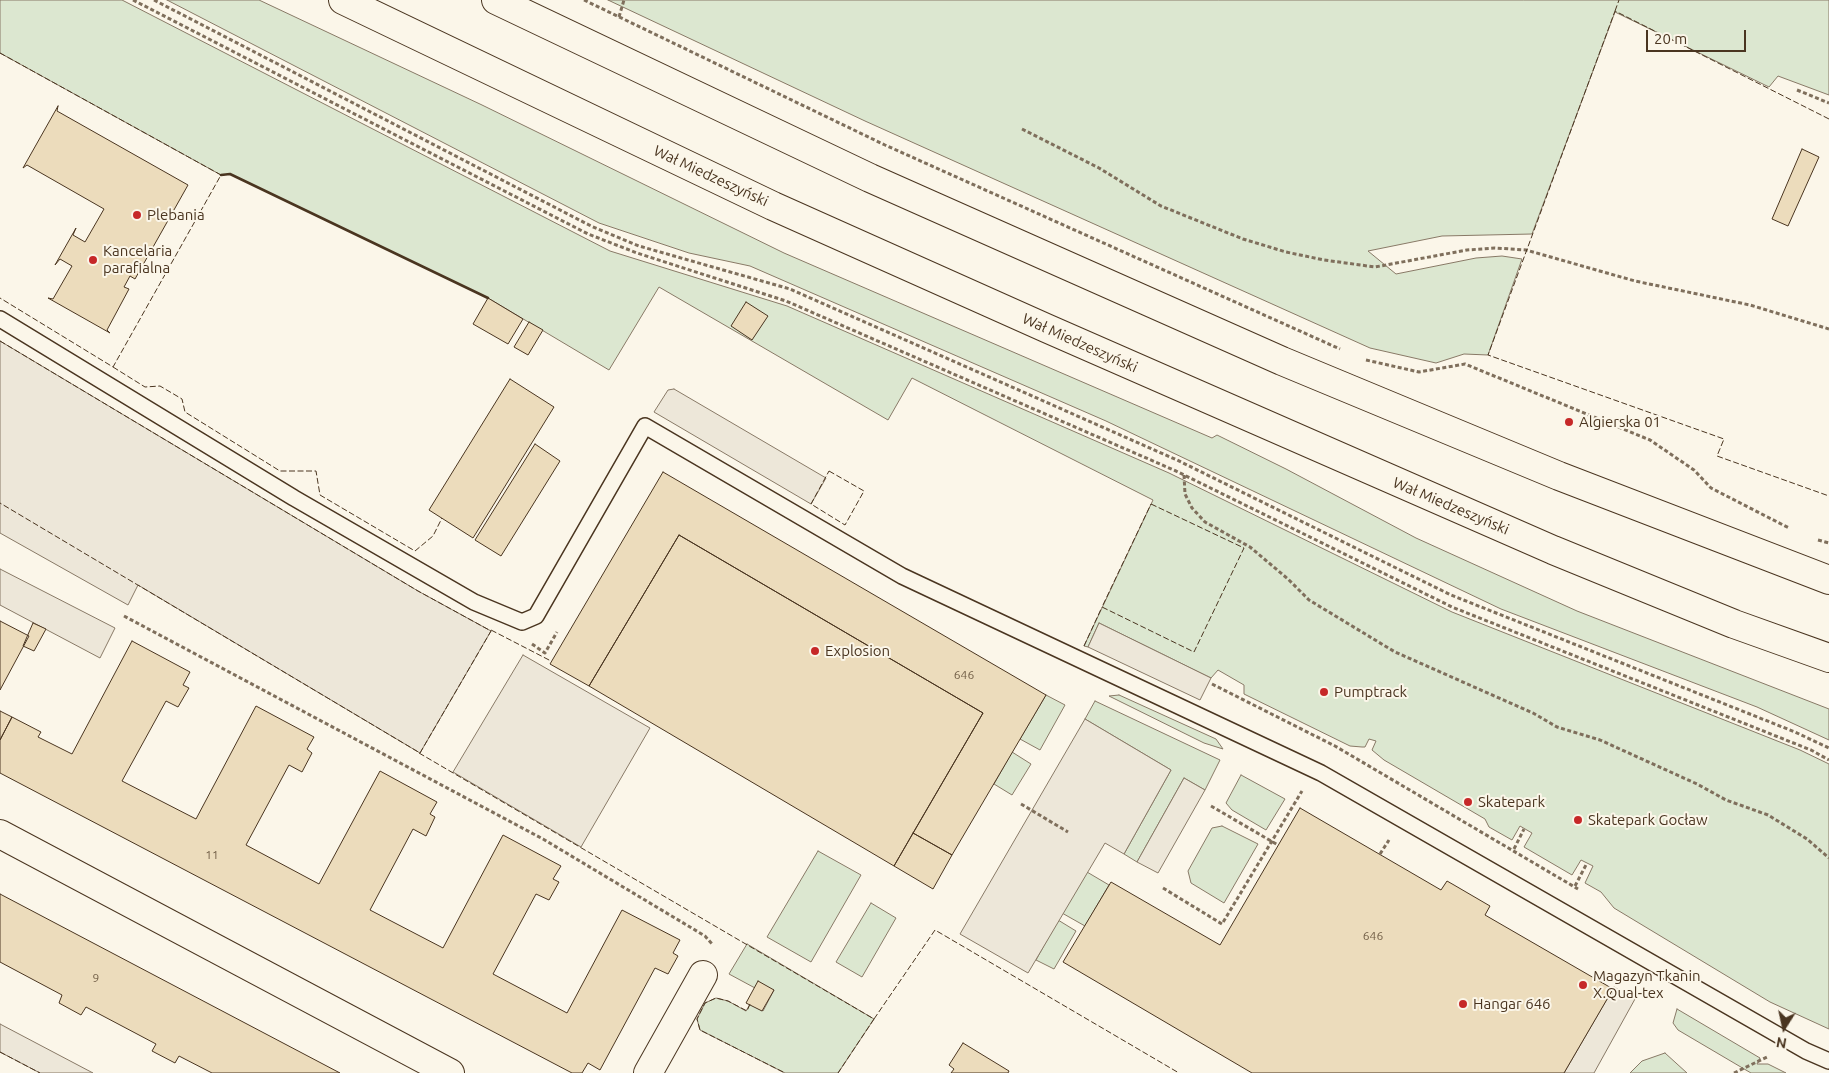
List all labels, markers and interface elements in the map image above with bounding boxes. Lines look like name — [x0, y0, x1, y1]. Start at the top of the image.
scale bar — [1649, 20, 1749, 52]
text: 20 m — [1654, 30, 1687, 47]
street label: Wał Miedzeszyński — [651, 142, 771, 210]
place label: Plebania — [147, 206, 205, 224]
marker: Plebania — [131, 209, 143, 221]
place label: Kancelaria parafialna — [103, 242, 172, 277]
marker: Kancelaria parafialna — [87, 254, 99, 266]
street label: Wał Miedzeszyński — [1019, 309, 1141, 377]
place label: Algierska 01 — [1579, 413, 1661, 431]
marker: Algierska 01 — [1563, 416, 1575, 428]
street label: Wał Miedzeszyński — [1390, 473, 1512, 539]
place label: Explosion — [825, 642, 890, 660]
marker: Explosion — [809, 645, 821, 657]
house number: 646 — [954, 668, 974, 682]
place label: Pumptrack — [1334, 683, 1407, 701]
marker: Pumptrack — [1318, 686, 1330, 698]
place label: Skatepark — [1478, 793, 1545, 811]
marker: Skatepark — [1462, 796, 1474, 808]
place label: Skatepark Gocław — [1588, 811, 1708, 829]
marker: Skatepark Gocław — [1572, 814, 1584, 826]
house number: 11 — [205, 848, 219, 862]
house number: 646 — [1363, 929, 1383, 943]
place label: Magazyn Tkanin X.Qual-tex — [1593, 967, 1701, 1002]
house number: 9 — [93, 971, 99, 985]
marker: Magazyn Tkanin X.Qual-tex — [1577, 979, 1589, 991]
place label: Hangar 646 — [1473, 995, 1551, 1013]
marker: Hangar 646 — [1457, 998, 1469, 1010]
north arrow — [1759, 1003, 1809, 1053]
text: N — [1775, 1034, 1788, 1052]

